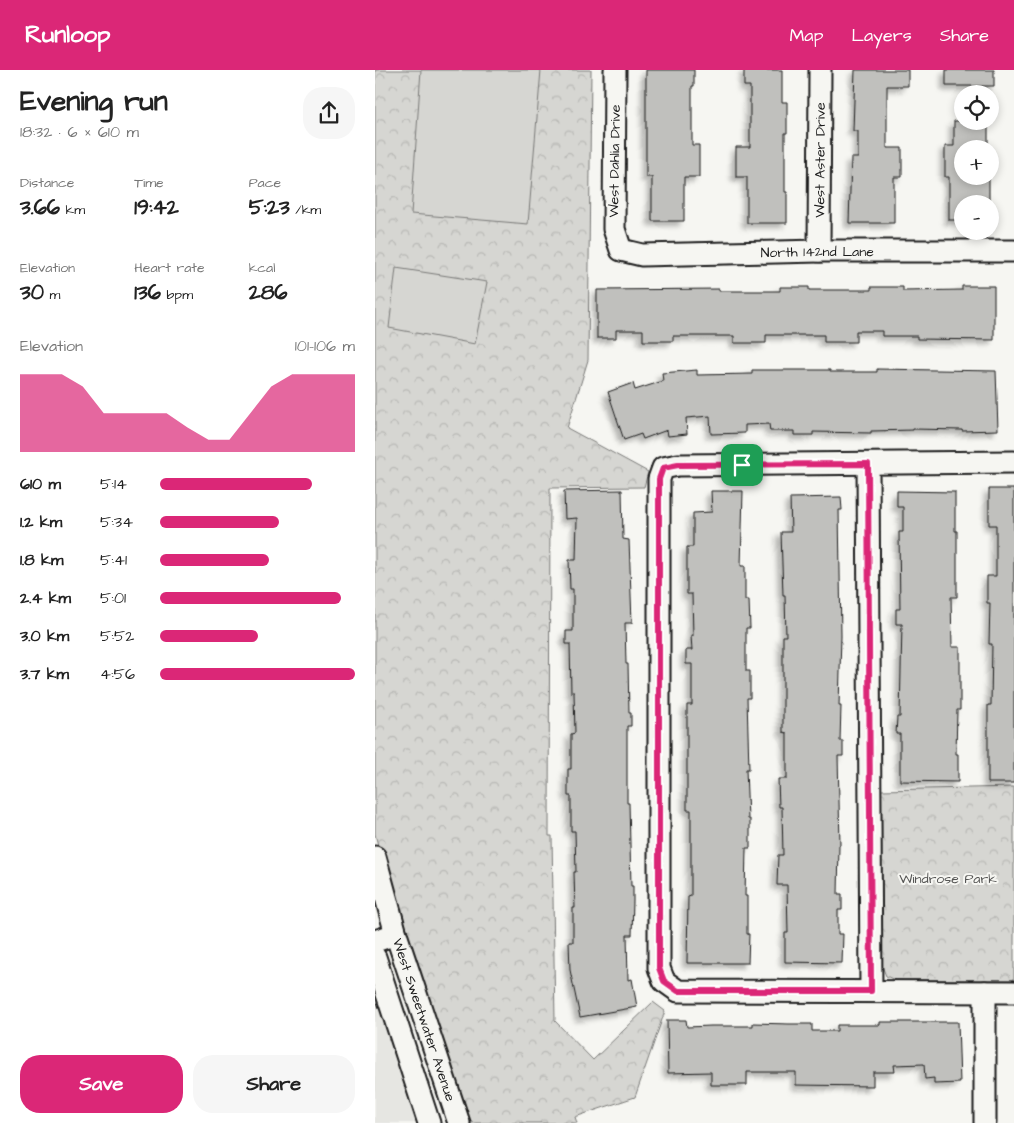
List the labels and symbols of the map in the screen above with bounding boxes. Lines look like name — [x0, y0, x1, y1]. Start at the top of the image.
street label: West Aster Drive — [810, 102, 831, 218]
street label: West Dahlia Drive — [604, 104, 626, 218]
street label: North 142nd Lane — [760, 242, 874, 263]
pin — [721, 444, 763, 486]
park label: Windrose Park — [899, 869, 997, 889]
street label: West Sweetwater Avenue — [387, 936, 460, 1104]

